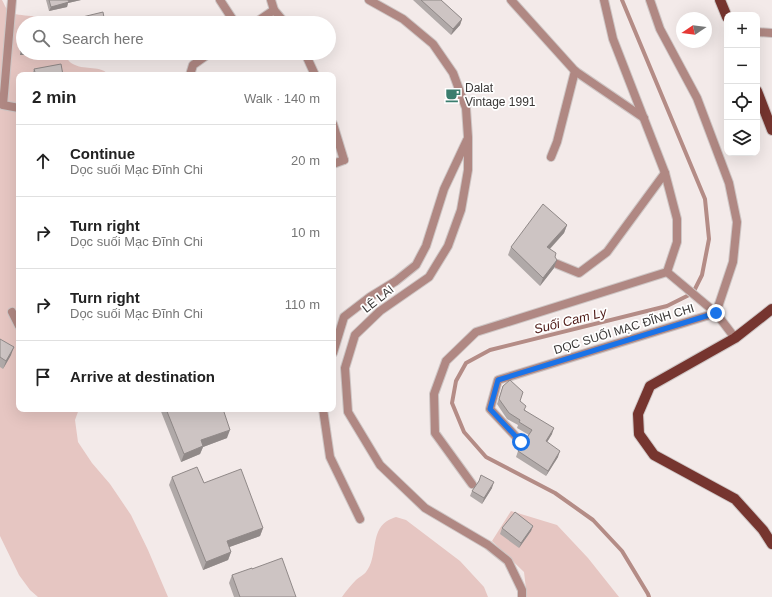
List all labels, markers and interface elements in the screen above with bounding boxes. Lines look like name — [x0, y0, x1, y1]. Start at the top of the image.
north arrow — [676, 12, 712, 48]
map controls — [724, 12, 760, 156]
button: + — [724, 12, 760, 48]
search box — [16, 16, 336, 60]
icon: search — [30, 27, 52, 49]
text: Search here — [62, 30, 144, 47]
button: − — [724, 48, 760, 84]
place label: Dalat Vintage 1991 — [465, 81, 536, 109]
button: locate — [724, 84, 760, 120]
cafe icon: Dalat Vintage 1991 — [444, 86, 462, 104]
text: 2 min — [32, 88, 76, 107]
text: Walk · 140 m — [244, 91, 320, 106]
button: layers — [724, 120, 760, 156]
text: Continue — [70, 145, 135, 162]
icon: ahead — [32, 150, 54, 172]
text: 20 m — [291, 153, 320, 168]
text: Dọc suối Mạc Đĩnh Chi — [70, 162, 203, 177]
text: Turn right — [70, 217, 140, 234]
icon: right — [32, 222, 54, 244]
text: 10 m — [291, 225, 320, 240]
text: Dọc suối Mạc Đĩnh Chi — [70, 234, 203, 249]
street label: LÊ LAI — [359, 282, 397, 316]
text: Turn right — [70, 289, 140, 306]
icon: right — [32, 294, 54, 316]
text: 110 m — [285, 297, 320, 312]
street label: DỌC SUỐI MẠC ĐĨNH CHI — [552, 300, 696, 357]
water label: Suối Cam Ly — [532, 304, 609, 337]
route end — [707, 304, 725, 322]
text: Dọc suối Mạc Đĩnh Chi — [70, 306, 203, 321]
icon: arrive — [32, 366, 54, 388]
text: Arrive at destination — [70, 368, 215, 385]
route start — [512, 433, 530, 451]

